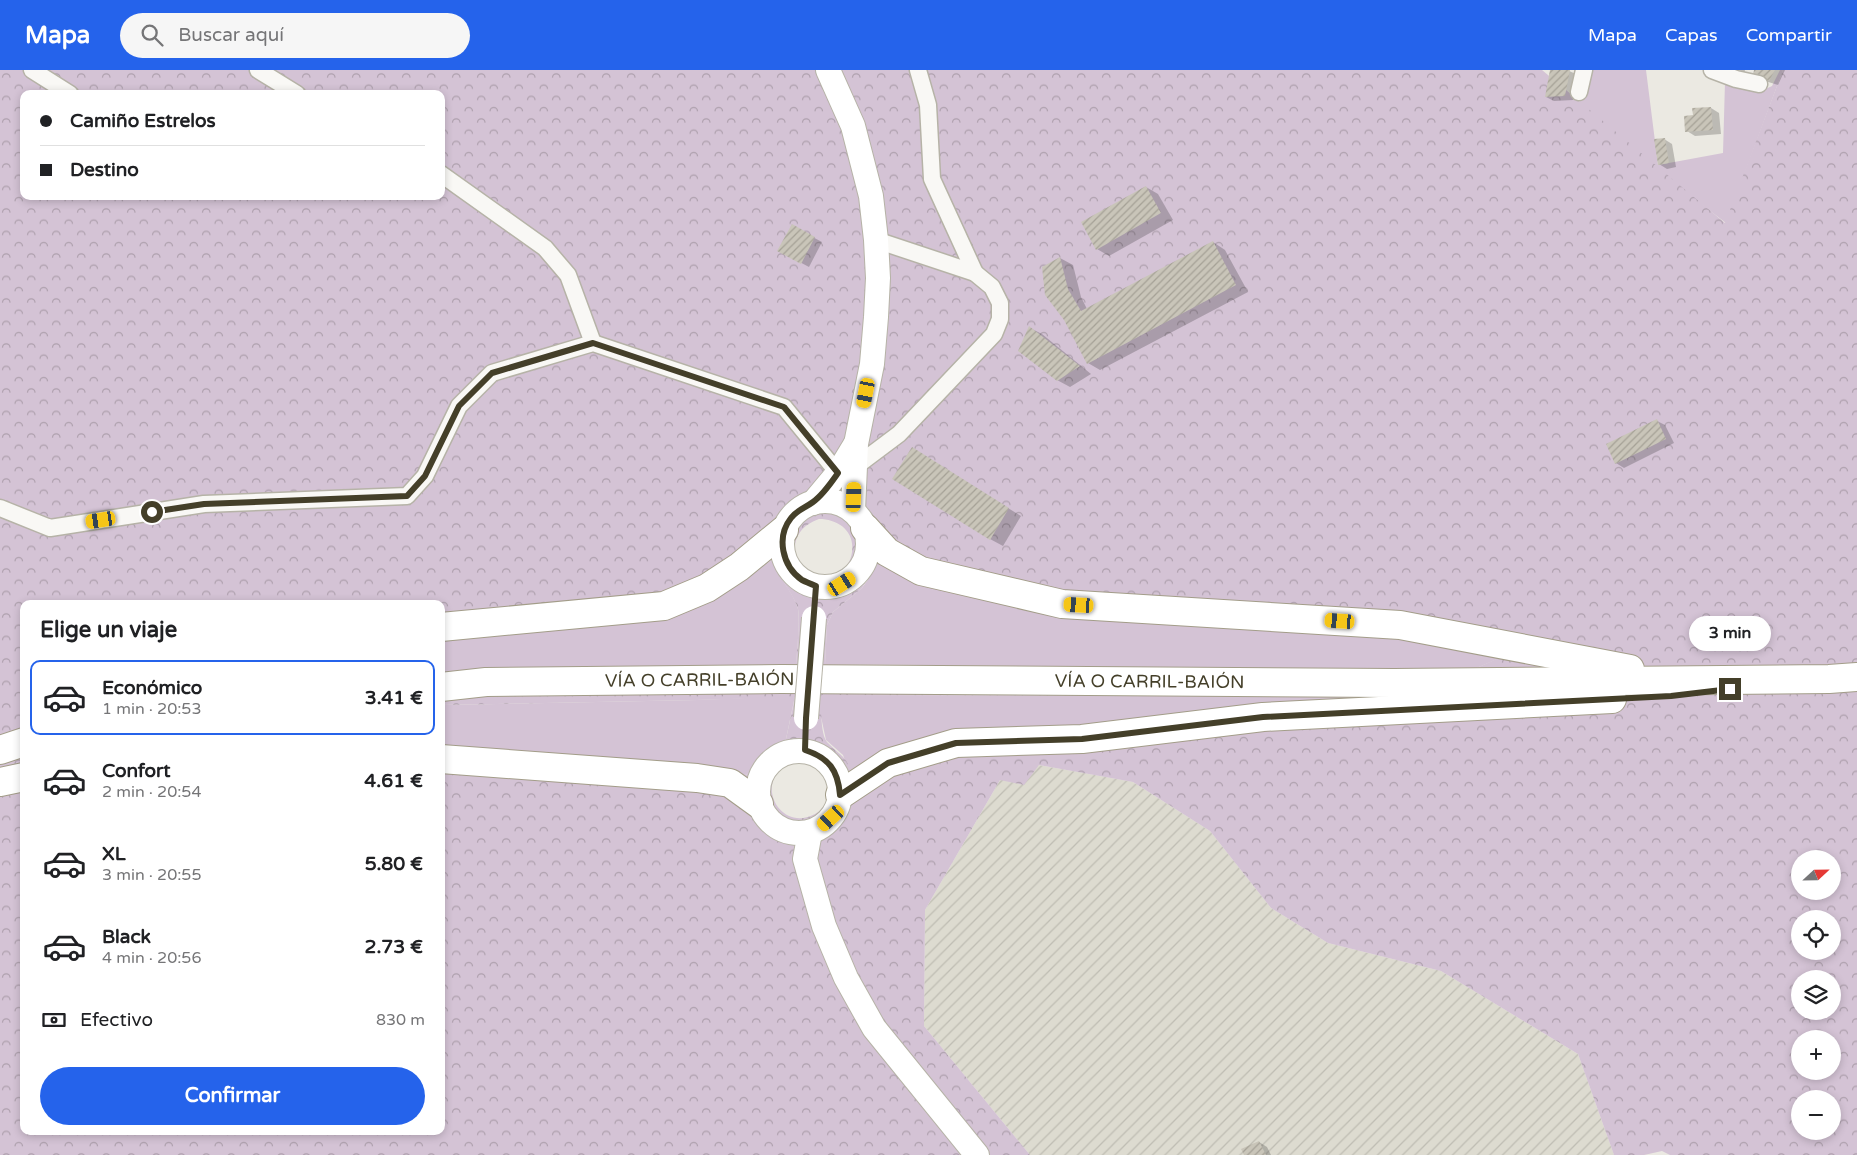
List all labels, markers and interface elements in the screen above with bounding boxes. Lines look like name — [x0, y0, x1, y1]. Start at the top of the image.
search box — [120, 13, 470, 58]
text: Mapa — [25, 21, 90, 50]
icon: search — [138, 21, 166, 49]
text: Buscar aquí — [178, 24, 284, 46]
text: Mapa — [1588, 24, 1637, 46]
text: Capas — [1665, 24, 1718, 46]
text: Compartir — [1746, 24, 1832, 46]
text: Camiño Estrelos — [70, 110, 216, 132]
text: Destino — [70, 159, 139, 181]
car — [855, 377, 876, 409]
car — [845, 482, 862, 512]
route start — [141, 501, 163, 523]
car — [85, 510, 116, 530]
car — [825, 570, 858, 598]
car — [1063, 597, 1094, 613]
car — [1324, 612, 1355, 630]
callout: 3 min — [1689, 616, 1771, 652]
text: Elige un viaje — [40, 617, 177, 643]
text: 3 min — [1709, 623, 1751, 643]
street label: VÍA O CARRIL-BAIÓN — [605, 668, 795, 692]
street label: VÍA O CARRIL-BAIÓN — [1055, 670, 1245, 693]
icon: car — [42, 675, 87, 720]
text: Económico — [102, 677, 202, 699]
route end — [1719, 678, 1741, 700]
text: 3.41 € — [365, 687, 423, 709]
text: 1 min · 20:53 — [102, 699, 201, 719]
icon: car — [42, 758, 87, 803]
text: Confort — [102, 760, 171, 782]
text: 4.61 € — [364, 770, 423, 792]
text: 2 min · 20:54 — [102, 782, 201, 802]
car — [814, 802, 847, 834]
icon: car — [42, 841, 87, 886]
text: XL — [102, 843, 126, 865]
north arrow — [1791, 850, 1841, 900]
map controls — [1791, 850, 1841, 1140]
text: 5.80 € — [365, 853, 423, 875]
text: 3 min · 20:55 — [102, 865, 201, 885]
button: locate — [1791, 910, 1841, 960]
icon: car — [42, 924, 87, 969]
text: Black — [102, 926, 151, 948]
text: 2.73 € — [365, 936, 423, 958]
text: 4 min · 20:56 — [102, 948, 201, 968]
button: layers — [1791, 970, 1841, 1020]
icon: cash — [40, 1006, 68, 1034]
text: Efectivo — [80, 1009, 153, 1031]
text: 830 m — [376, 1010, 425, 1030]
button: + — [1791, 1030, 1841, 1080]
button: Confirmar — [40, 1067, 425, 1125]
button: − — [1791, 1090, 1841, 1140]

